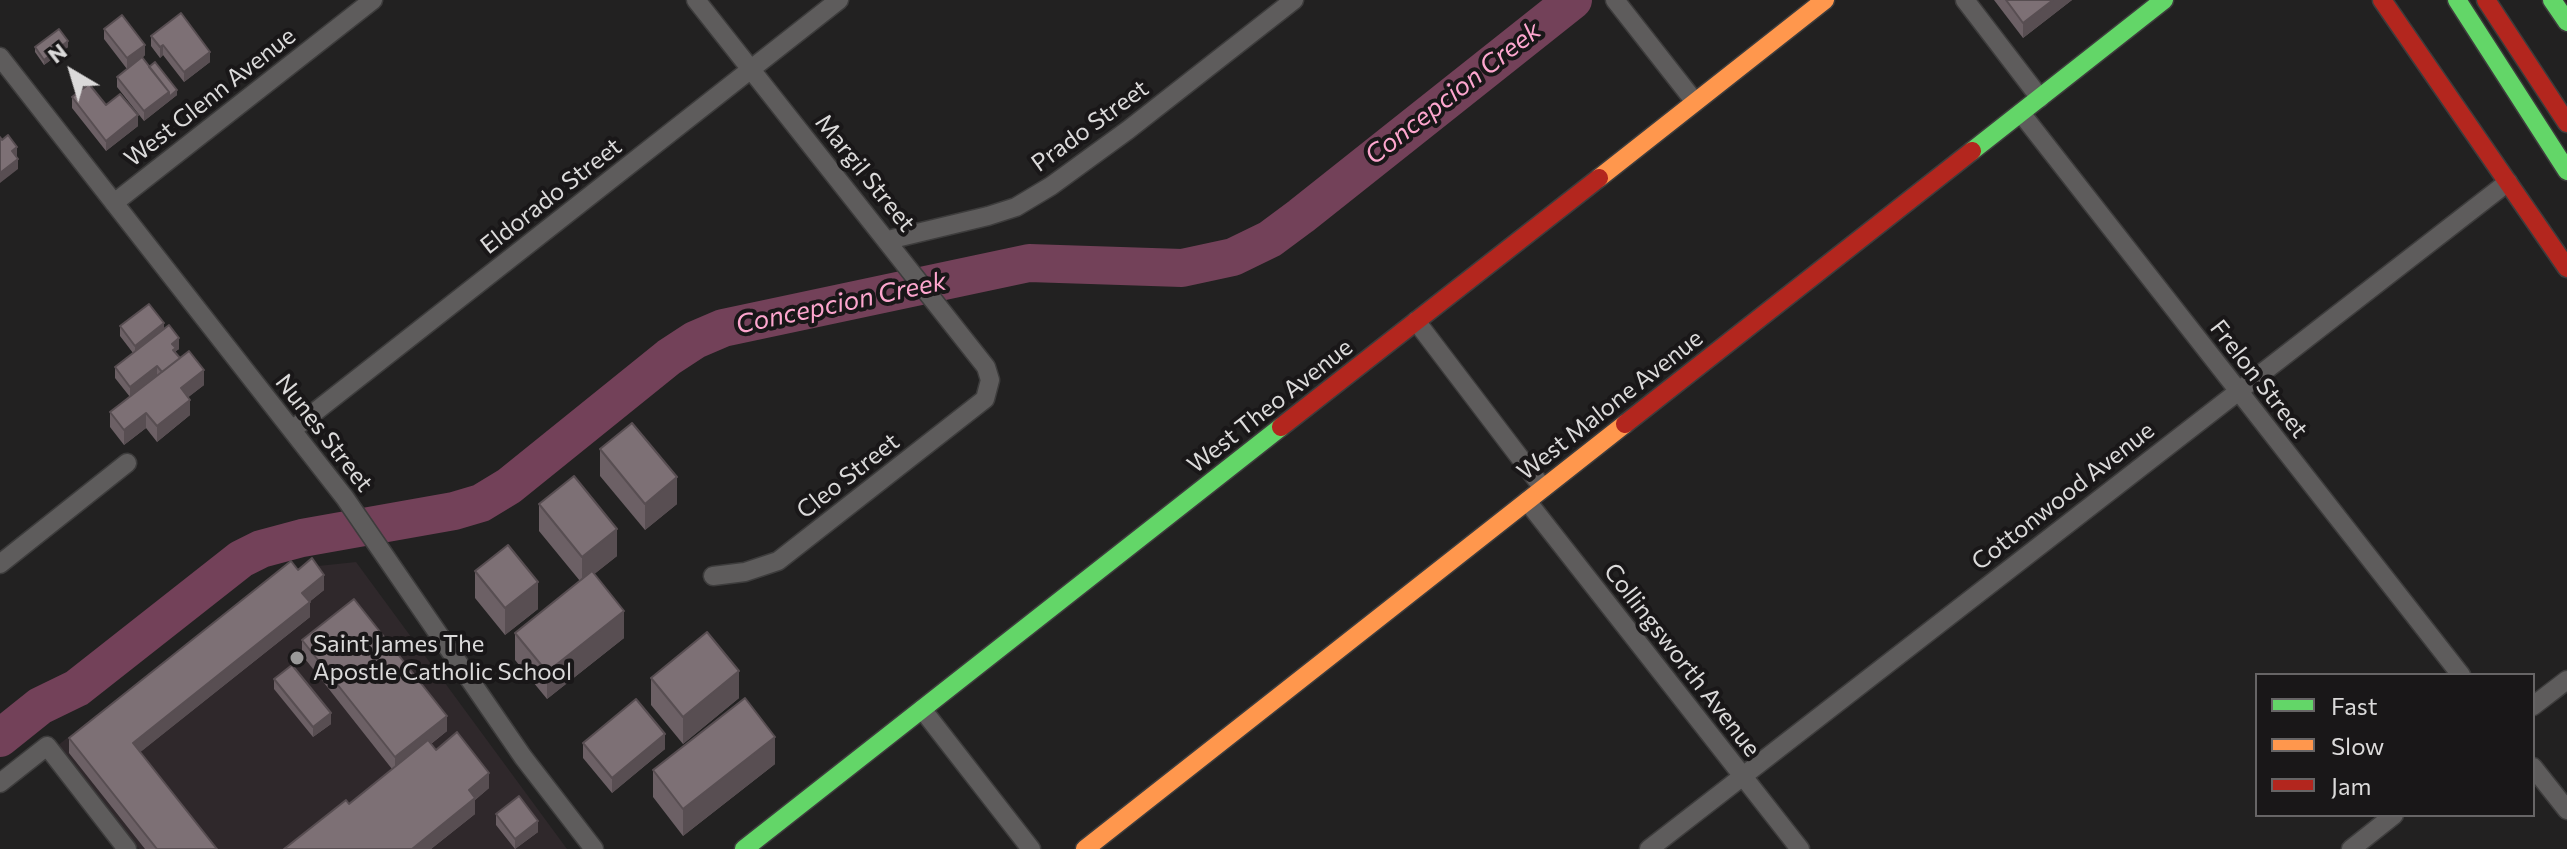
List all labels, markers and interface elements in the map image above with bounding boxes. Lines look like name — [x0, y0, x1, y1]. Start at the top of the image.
water label: Concepcion Creek — [1359, 15, 1547, 171]
street label: West Glenn Avenue — [119, 21, 301, 173]
north arrow — [32, 32, 112, 112]
text: N — [42, 37, 72, 68]
street label: Prado Street — [1026, 74, 1154, 178]
street label: Margil Street — [809, 109, 921, 237]
street label: Eldorado Street — [475, 132, 627, 260]
water label: Concepcion Creek — [733, 265, 949, 341]
street label: Frelon Street — [2204, 314, 2314, 444]
street label: West Malone Avenue — [1512, 324, 1708, 486]
street label: West Theo Avenue — [1182, 333, 1358, 479]
street label: Nunes Street — [269, 368, 379, 498]
street label: Cottonwood Avenue — [1966, 416, 2160, 576]
street label: Cleo Street — [791, 427, 905, 525]
street label: Collingsworth Avenue — [1598, 558, 1766, 762]
place label: Saint James The Apostle Catholic School — [313, 630, 572, 686]
marker: Saint James The Apostle Catholic School — [288, 649, 306, 667]
legend — [2255, 673, 2535, 817]
text: Fast — [2331, 691, 2378, 720]
text: Slow — [2331, 731, 2384, 760]
text: Jam — [2331, 771, 2371, 800]

